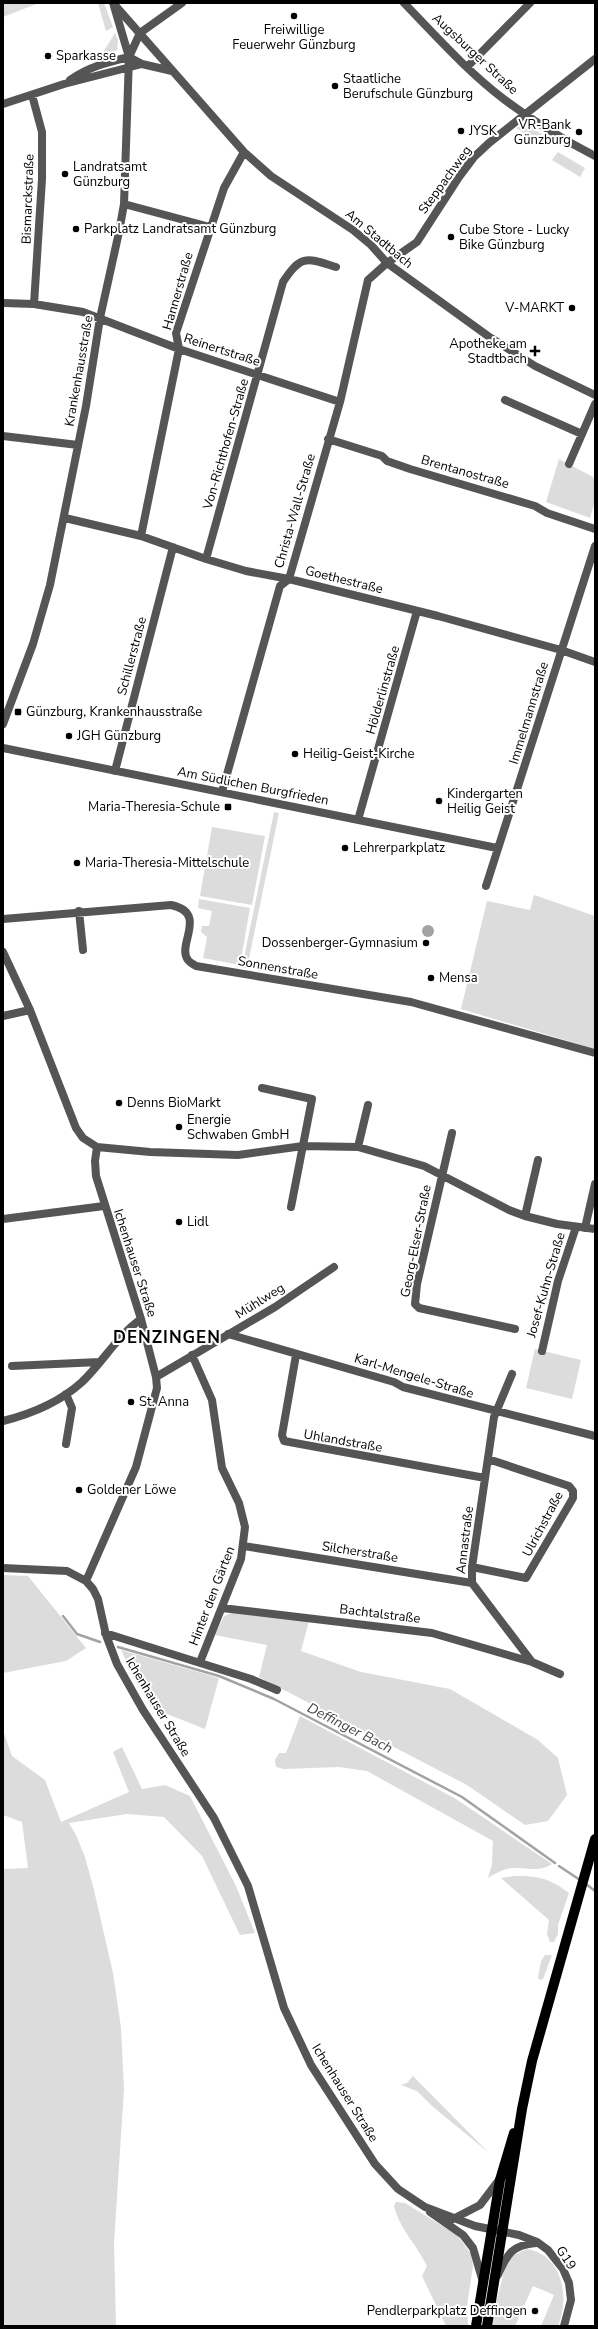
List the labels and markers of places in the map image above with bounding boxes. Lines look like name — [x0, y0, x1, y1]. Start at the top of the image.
marker: Freiwillige Feuerwehr Günzburg — [289, 11, 299, 21]
place label: Freiwillige Feuerwehr Günzburg — [232, 21, 356, 54]
place label: Sparkasse — [56, 47, 116, 65]
marker: Sparkasse — [43, 51, 53, 61]
place label: Staatliche Berufschule Günzburg — [343, 70, 473, 103]
marker: Staatliche Berufschule Günzburg — [330, 81, 340, 91]
place label: VR-Bank Günzburg — [514, 116, 571, 149]
place label: JYSK — [468, 122, 498, 140]
marker: JYSK — [456, 126, 466, 136]
marker: VR-Bank Günzburg — [574, 127, 584, 137]
place label: Landratsamt Günzburg — [73, 158, 147, 191]
marker: Landratsamt Günzburg — [60, 169, 70, 179]
place label: Parkplatz Landratsamt Günzburg — [84, 220, 277, 238]
place label: Cube Store - Lucky Bike Günzburg — [459, 221, 570, 254]
marker: Parkplatz Landratsamt Günzburg — [71, 224, 81, 234]
marker: Cube Store - Lucky Bike Günzburg — [446, 232, 456, 242]
place label: V-MARKT — [504, 299, 564, 317]
marker: V-MARKT — [567, 303, 577, 313]
place label: Apotheke am Stadtbach — [449, 335, 527, 368]
marker: Apotheke am Stadtbach — [530, 346, 540, 356]
place label: Günzburg, Krankenhausstraße — [26, 703, 202, 721]
marker: Günzburg, Krankenhausstraße — [13, 707, 23, 717]
place label: JGH Günzburg — [76, 727, 161, 745]
marker: JGH Günzburg — [64, 731, 74, 741]
place label: Heilig-Geist-Kirche — [303, 745, 414, 763]
marker: Heilig-Geist-Kirche — [290, 749, 300, 759]
place label: Kindergarten Heilig Geist — [447, 785, 523, 818]
marker: Kindergarten Heilig Geist — [434, 796, 444, 806]
place label: Maria-Theresia-Schule — [88, 798, 220, 816]
marker: Maria-Theresia-Schule — [223, 802, 233, 812]
place label: Lehrerparkplatz — [353, 839, 445, 857]
marker: Lehrerparkplatz — [340, 843, 350, 853]
place label: Maria-Theresia-Mittelschule — [85, 854, 249, 872]
marker: Maria-Theresia-Mittelschule — [72, 858, 82, 868]
place label: Dossenberger-Gymnasium — [262, 934, 418, 952]
marker: Dossenberger-Gymnasium — [421, 938, 431, 948]
place label: Mensa — [439, 969, 478, 987]
marker: Mensa — [426, 973, 436, 983]
place label: Denns BioMarkt — [127, 1094, 221, 1112]
marker: Denns BioMarkt — [114, 1098, 124, 1108]
place label: Energie Schwaben GmbH — [187, 1111, 289, 1144]
marker: Energie Schwaben GmbH — [174, 1122, 184, 1132]
place label: Lidl — [187, 1213, 209, 1231]
marker: Lidl — [174, 1217, 184, 1227]
place label: St. Anna — [139, 1393, 189, 1411]
marker: St. Anna — [126, 1397, 136, 1407]
place label: Goldener Löwe — [87, 1481, 176, 1499]
marker: Goldener Löwe — [74, 1485, 84, 1495]
place label: Pendlerparkplatz Deffingen — [367, 2302, 527, 2320]
marker: Pendlerparkplatz Deffingen — [530, 2306, 540, 2316]

